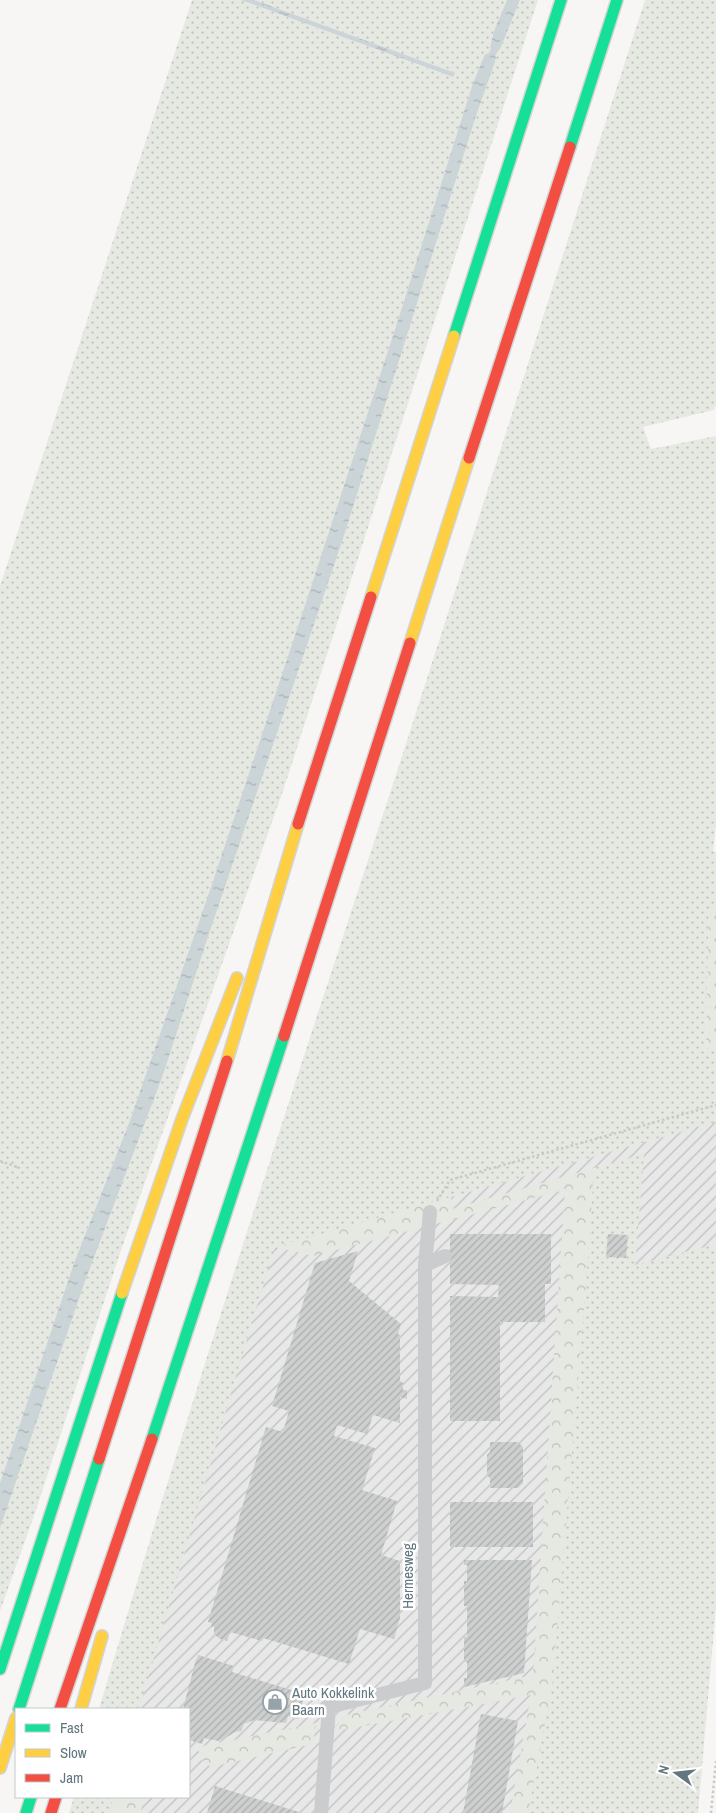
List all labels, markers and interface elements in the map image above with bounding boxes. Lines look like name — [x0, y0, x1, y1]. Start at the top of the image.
street label: Hermesweg — [397, 1543, 418, 1609]
place label: Auto Kokkelink Baarn — [291, 1682, 375, 1720]
shop icon: Auto Kokkelink Baarn — [262, 1689, 288, 1715]
legend — [15, 1708, 190, 1798]
text: Fast — [60, 1717, 84, 1738]
text: Slow — [60, 1742, 87, 1763]
north arrow — [651, 1748, 701, 1798]
text: N — [654, 1763, 673, 1776]
text: Jam — [60, 1767, 83, 1788]

